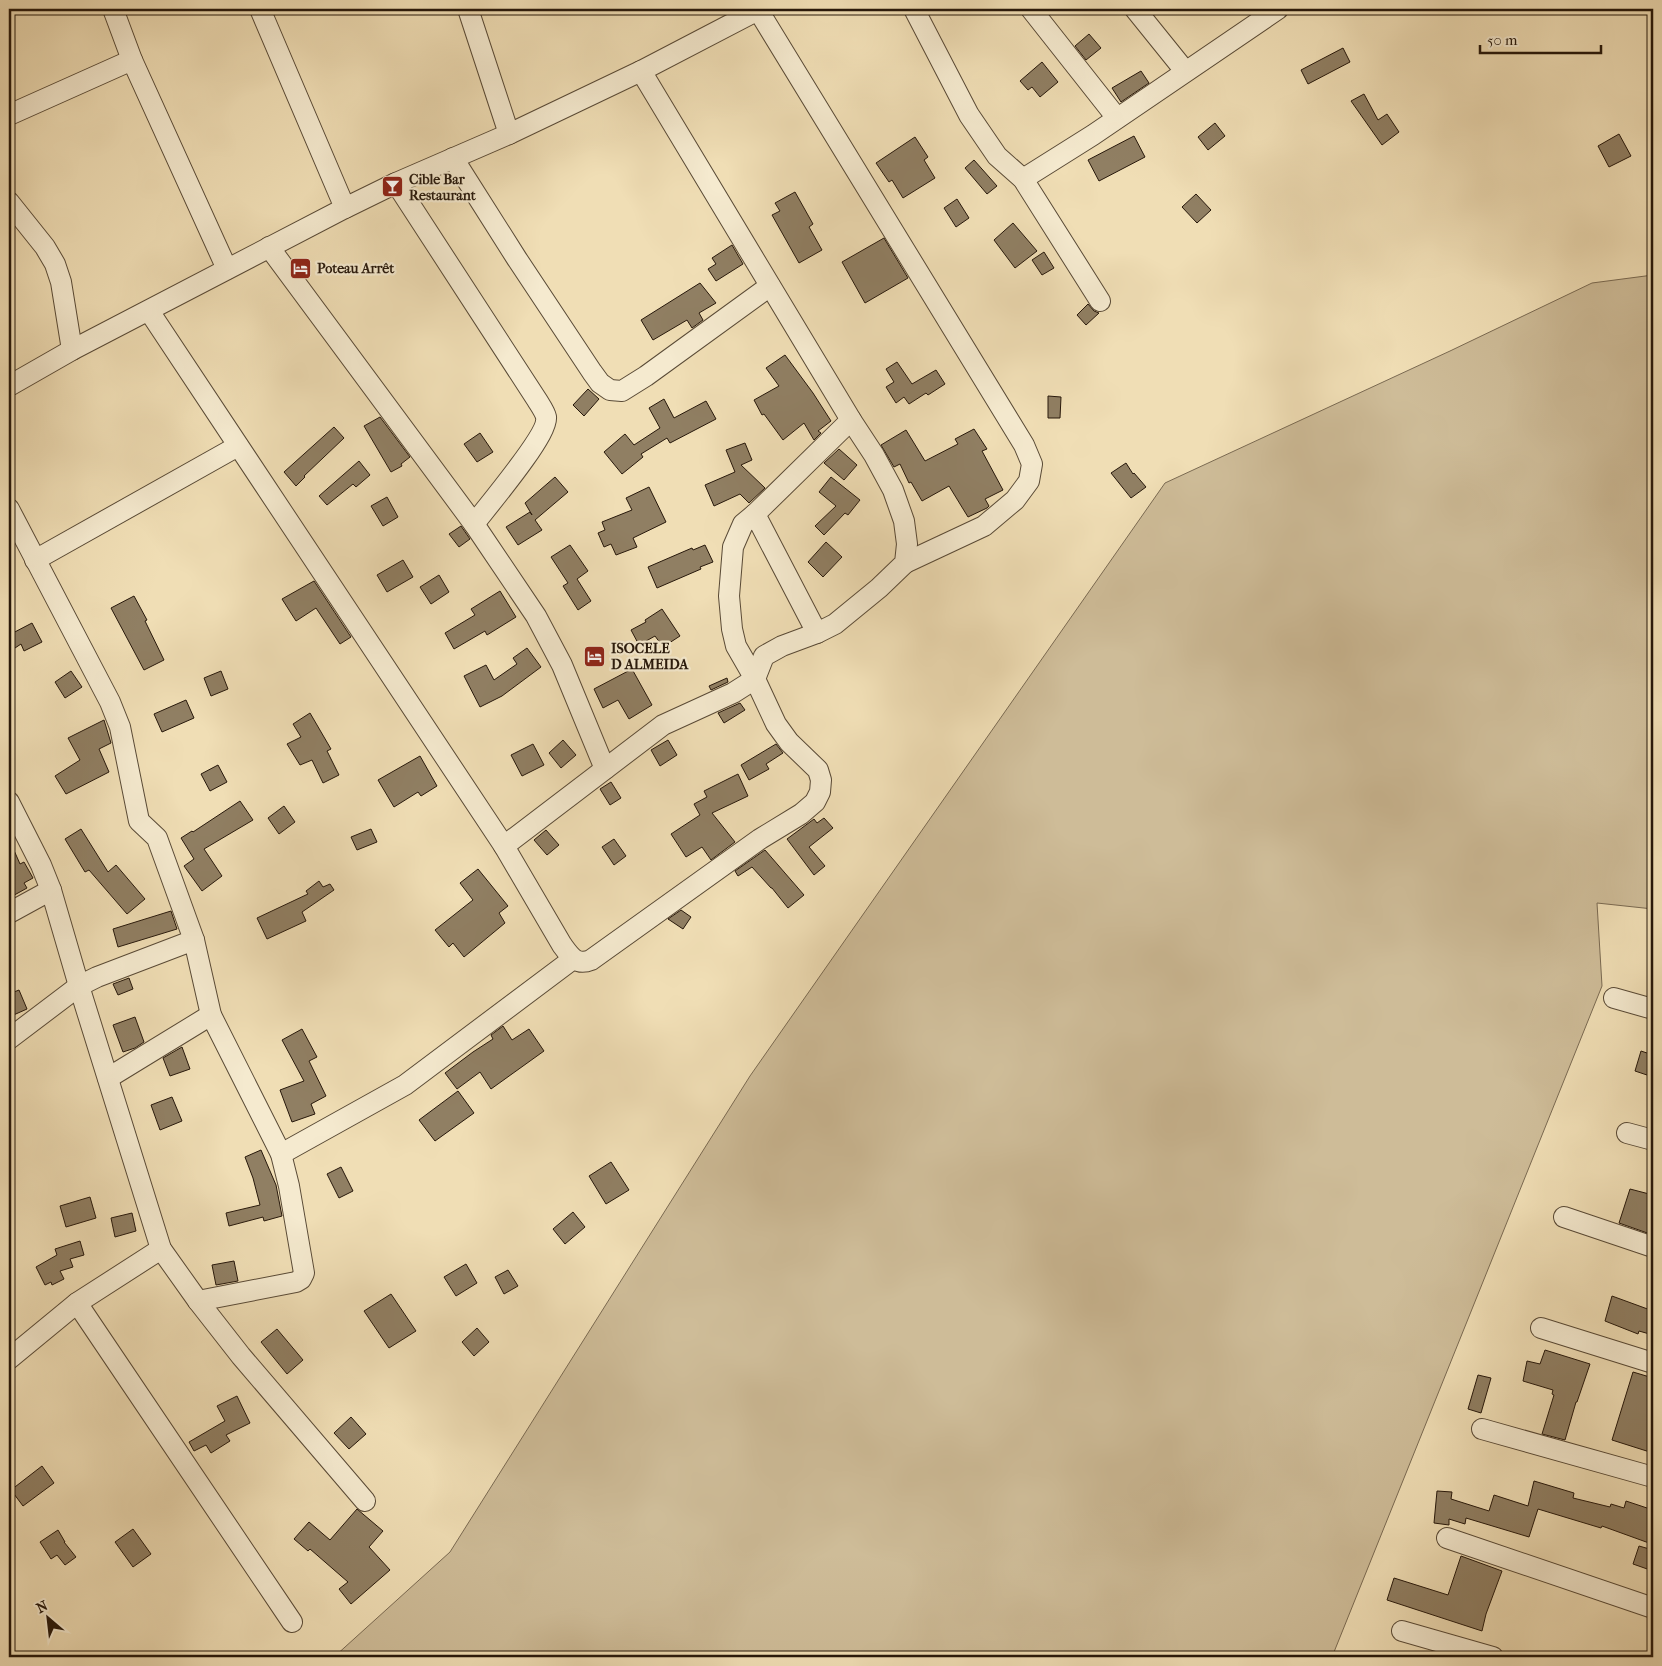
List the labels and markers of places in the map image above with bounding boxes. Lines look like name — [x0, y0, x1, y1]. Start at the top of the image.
place label: Cible Bar Restaurant — [409, 171, 477, 204]
bar icon: Cible Bar Restaurant — [381, 175, 405, 199]
hotel icon: Poteau Arrêt — [289, 256, 313, 280]
place label: Poteau Arrêt — [317, 260, 395, 277]
place label: ISOCELE D ALMEIDA — [611, 640, 689, 673]
hotel icon: ISOCELE D ALMEIDA — [583, 644, 607, 668]

